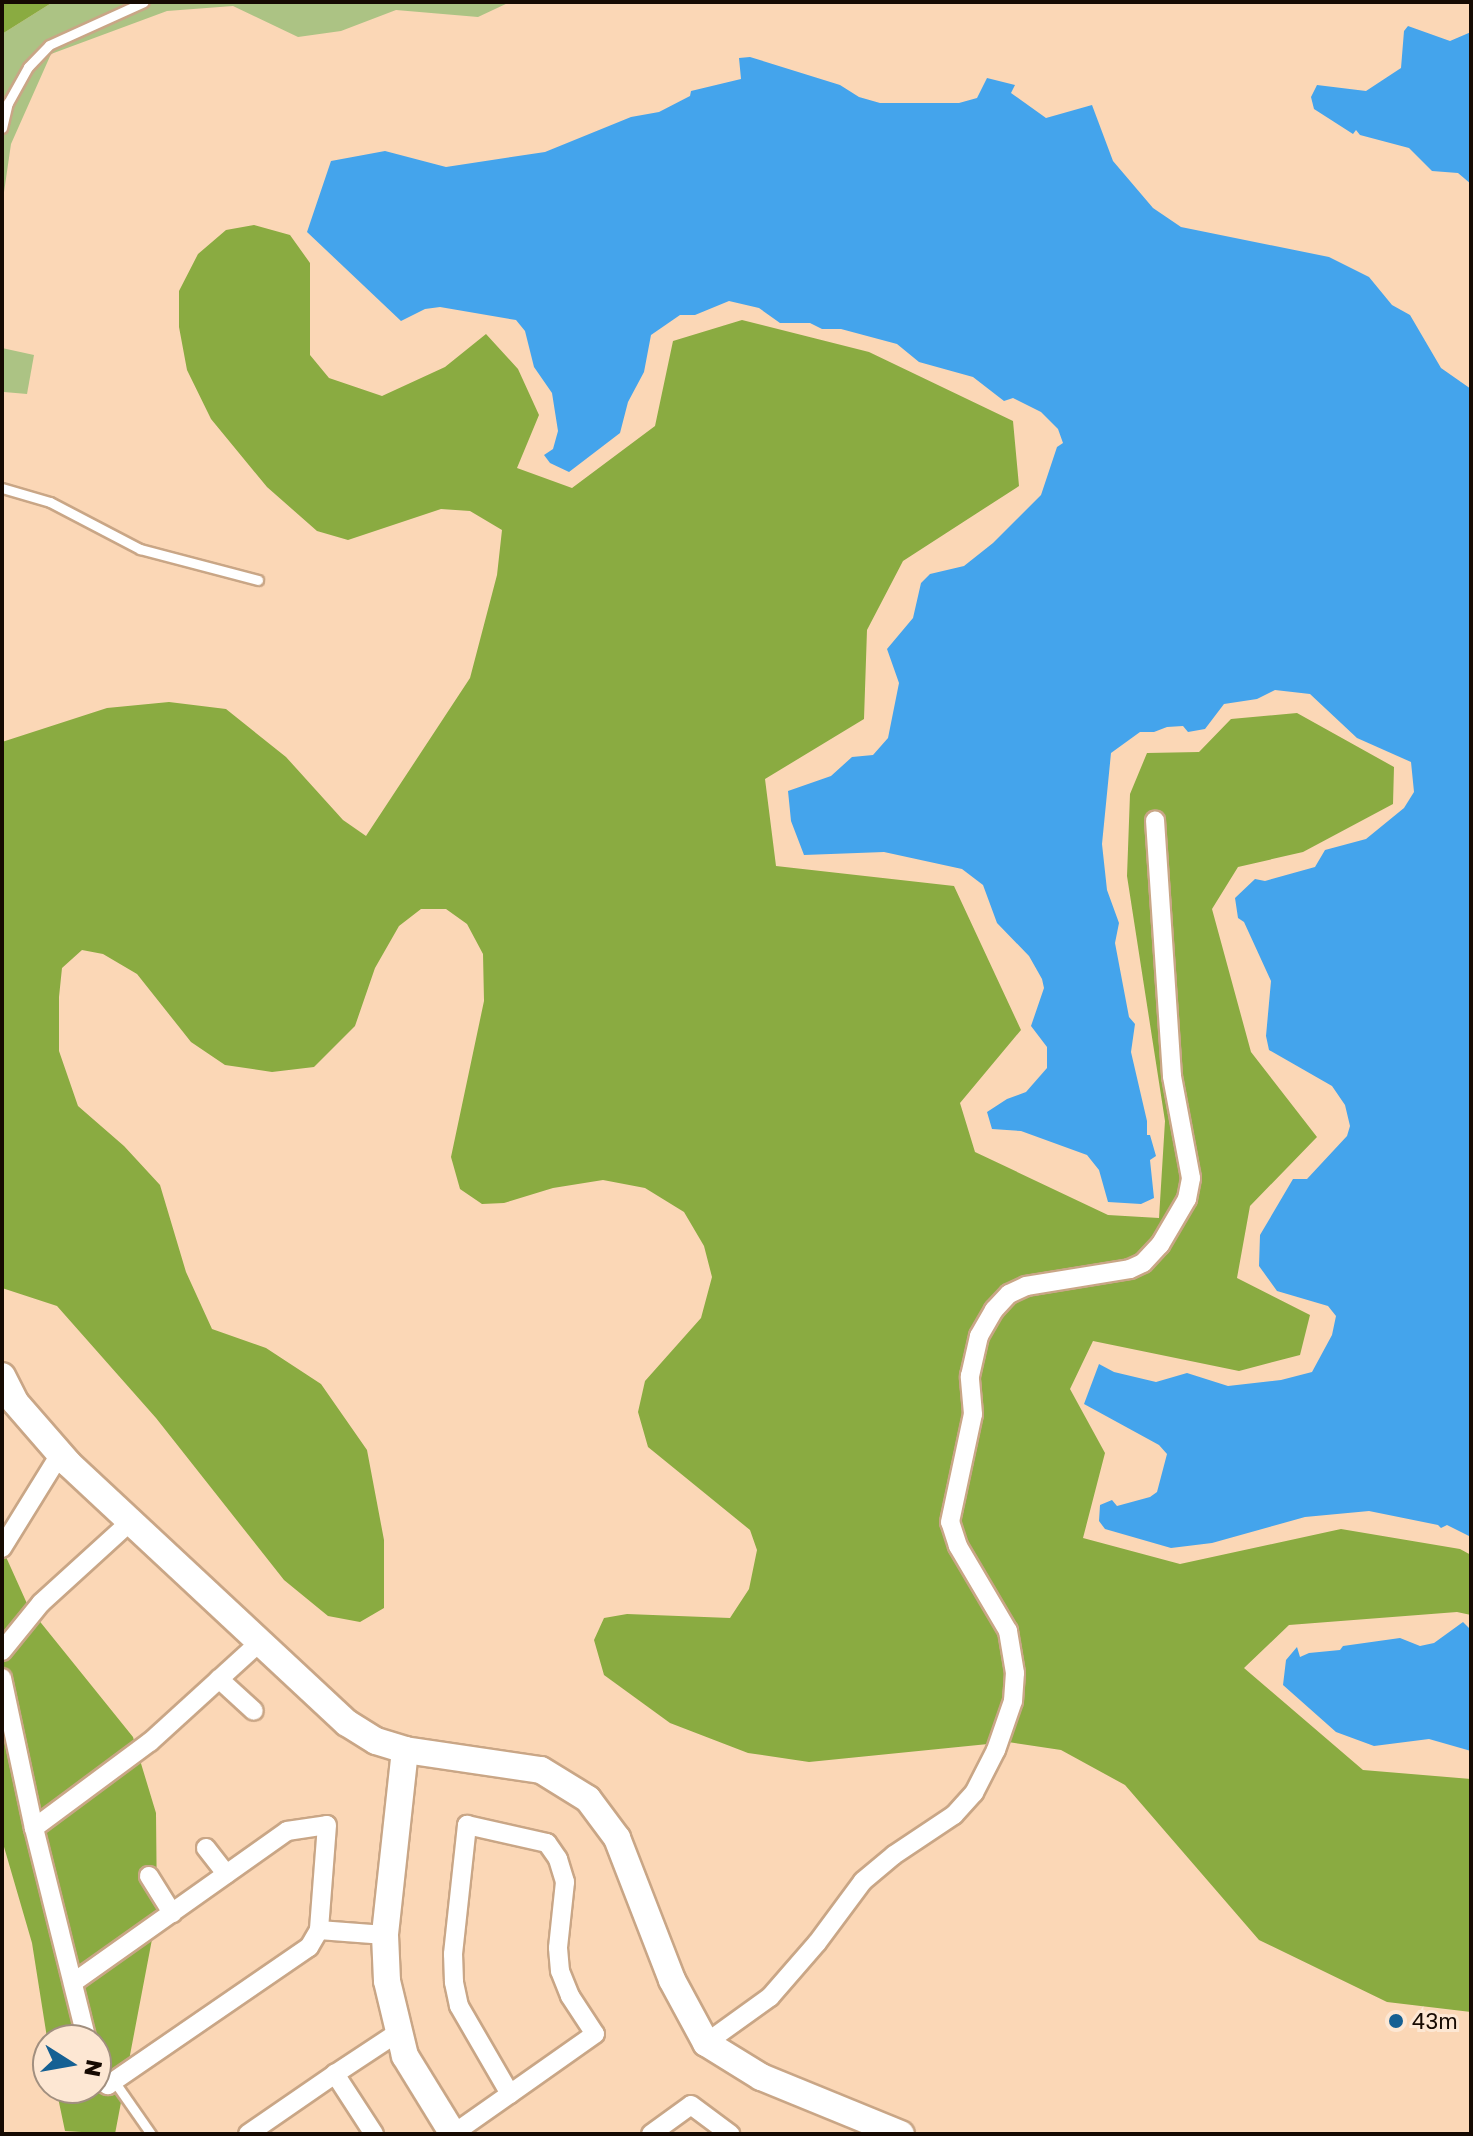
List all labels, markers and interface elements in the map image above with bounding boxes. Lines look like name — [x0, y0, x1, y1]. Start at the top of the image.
place label: 43m — [1412, 2008, 1458, 2034]
marker: 43m — [1387, 2012, 1405, 2030]
north arrow — [32, 2024, 112, 2104]
text: N — [79, 2057, 109, 2079]

